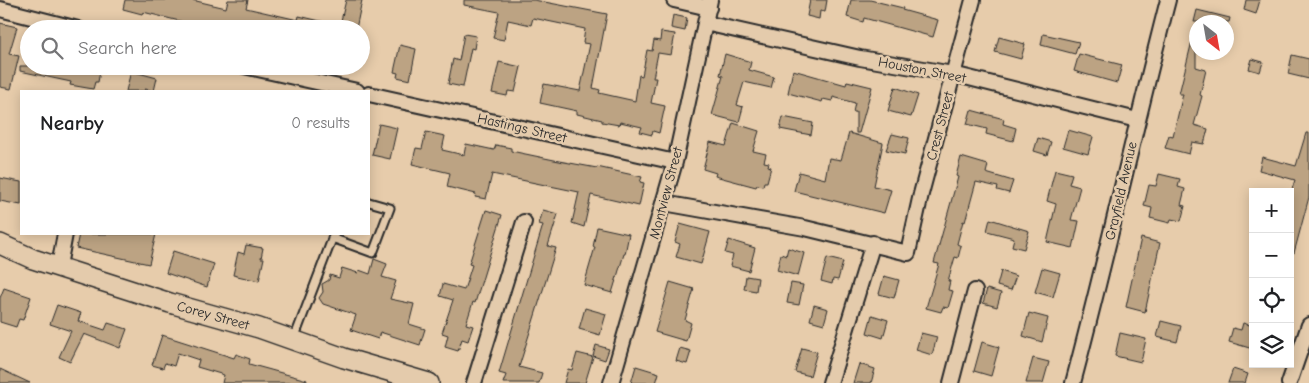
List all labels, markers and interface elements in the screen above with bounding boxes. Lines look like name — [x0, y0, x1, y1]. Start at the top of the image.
north arrow — [1189, 15, 1234, 60]
search box — [20, 20, 370, 75]
icon: search — [38, 34, 66, 62]
text: Search here — [78, 37, 177, 59]
street label: Houston Street — [877, 53, 968, 87]
street label: Crest Street — [923, 89, 958, 162]
street label: Hastings Street — [476, 109, 569, 147]
text: Nearby — [40, 111, 104, 135]
text: 0 results — [291, 114, 350, 132]
street label: Grayfield Avenue — [1101, 140, 1141, 242]
street label: Montview Street — [645, 144, 687, 241]
map controls — [1249, 188, 1294, 368]
button: + — [1249, 188, 1294, 233]
button: − — [1249, 233, 1294, 278]
button: locate — [1249, 278, 1294, 323]
street label: Corey Street — [175, 297, 252, 334]
button: layers — [1249, 323, 1294, 368]

